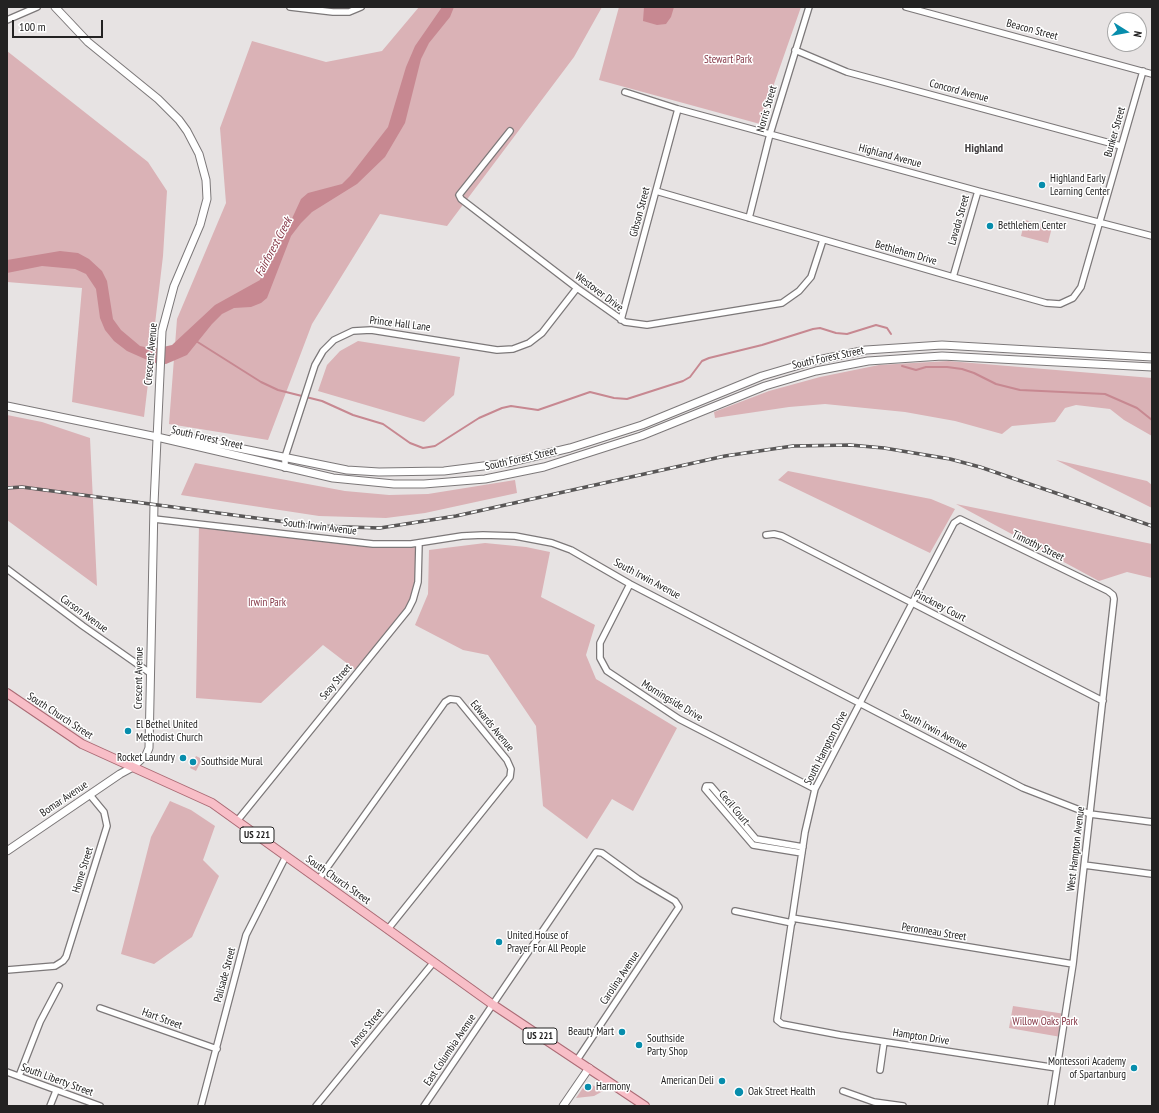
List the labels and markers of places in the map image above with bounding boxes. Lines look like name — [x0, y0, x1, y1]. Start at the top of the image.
place label: Highland Early Learning Center — [1050, 172, 1110, 198]
marker: Highland Early Learning Center — [1037, 180, 1047, 190]
place label: Bethlehem Center — [998, 219, 1066, 233]
marker: Bethlehem Center — [985, 221, 995, 231]
place label: El Bethel United Methodist Church — [136, 718, 203, 744]
marker: El Bethel United Methodist Church — [123, 726, 133, 736]
place label: Rocket Laundry — [117, 751, 175, 765]
marker: Rocket Laundry — [178, 753, 188, 763]
place label: Southside Mural — [201, 755, 263, 769]
marker: Southside Mural — [188, 757, 198, 767]
place label: United House of Prayer For All People — [507, 929, 586, 955]
marker: United House of Prayer For All People — [494, 937, 504, 947]
place label: Beauty Mart — [568, 1025, 614, 1039]
marker: Beauty Mart — [617, 1027, 627, 1037]
place label: Southside Party Shop — [647, 1032, 688, 1058]
marker: Southside Party Shop — [634, 1040, 644, 1050]
place label: Montessori Academy of Spartanburg — [1048, 1055, 1126, 1081]
marker: Montessori Academy of Spartanburg — [1129, 1063, 1139, 1073]
place label: American Deli — [661, 1074, 714, 1088]
marker: American Deli — [717, 1076, 727, 1086]
place label: Harmony — [596, 1080, 630, 1094]
marker: Harmony — [583, 1082, 593, 1092]
place label: Oak Street Health — [748, 1085, 815, 1099]
marker: Oak Street Health — [733, 1086, 745, 1098]

